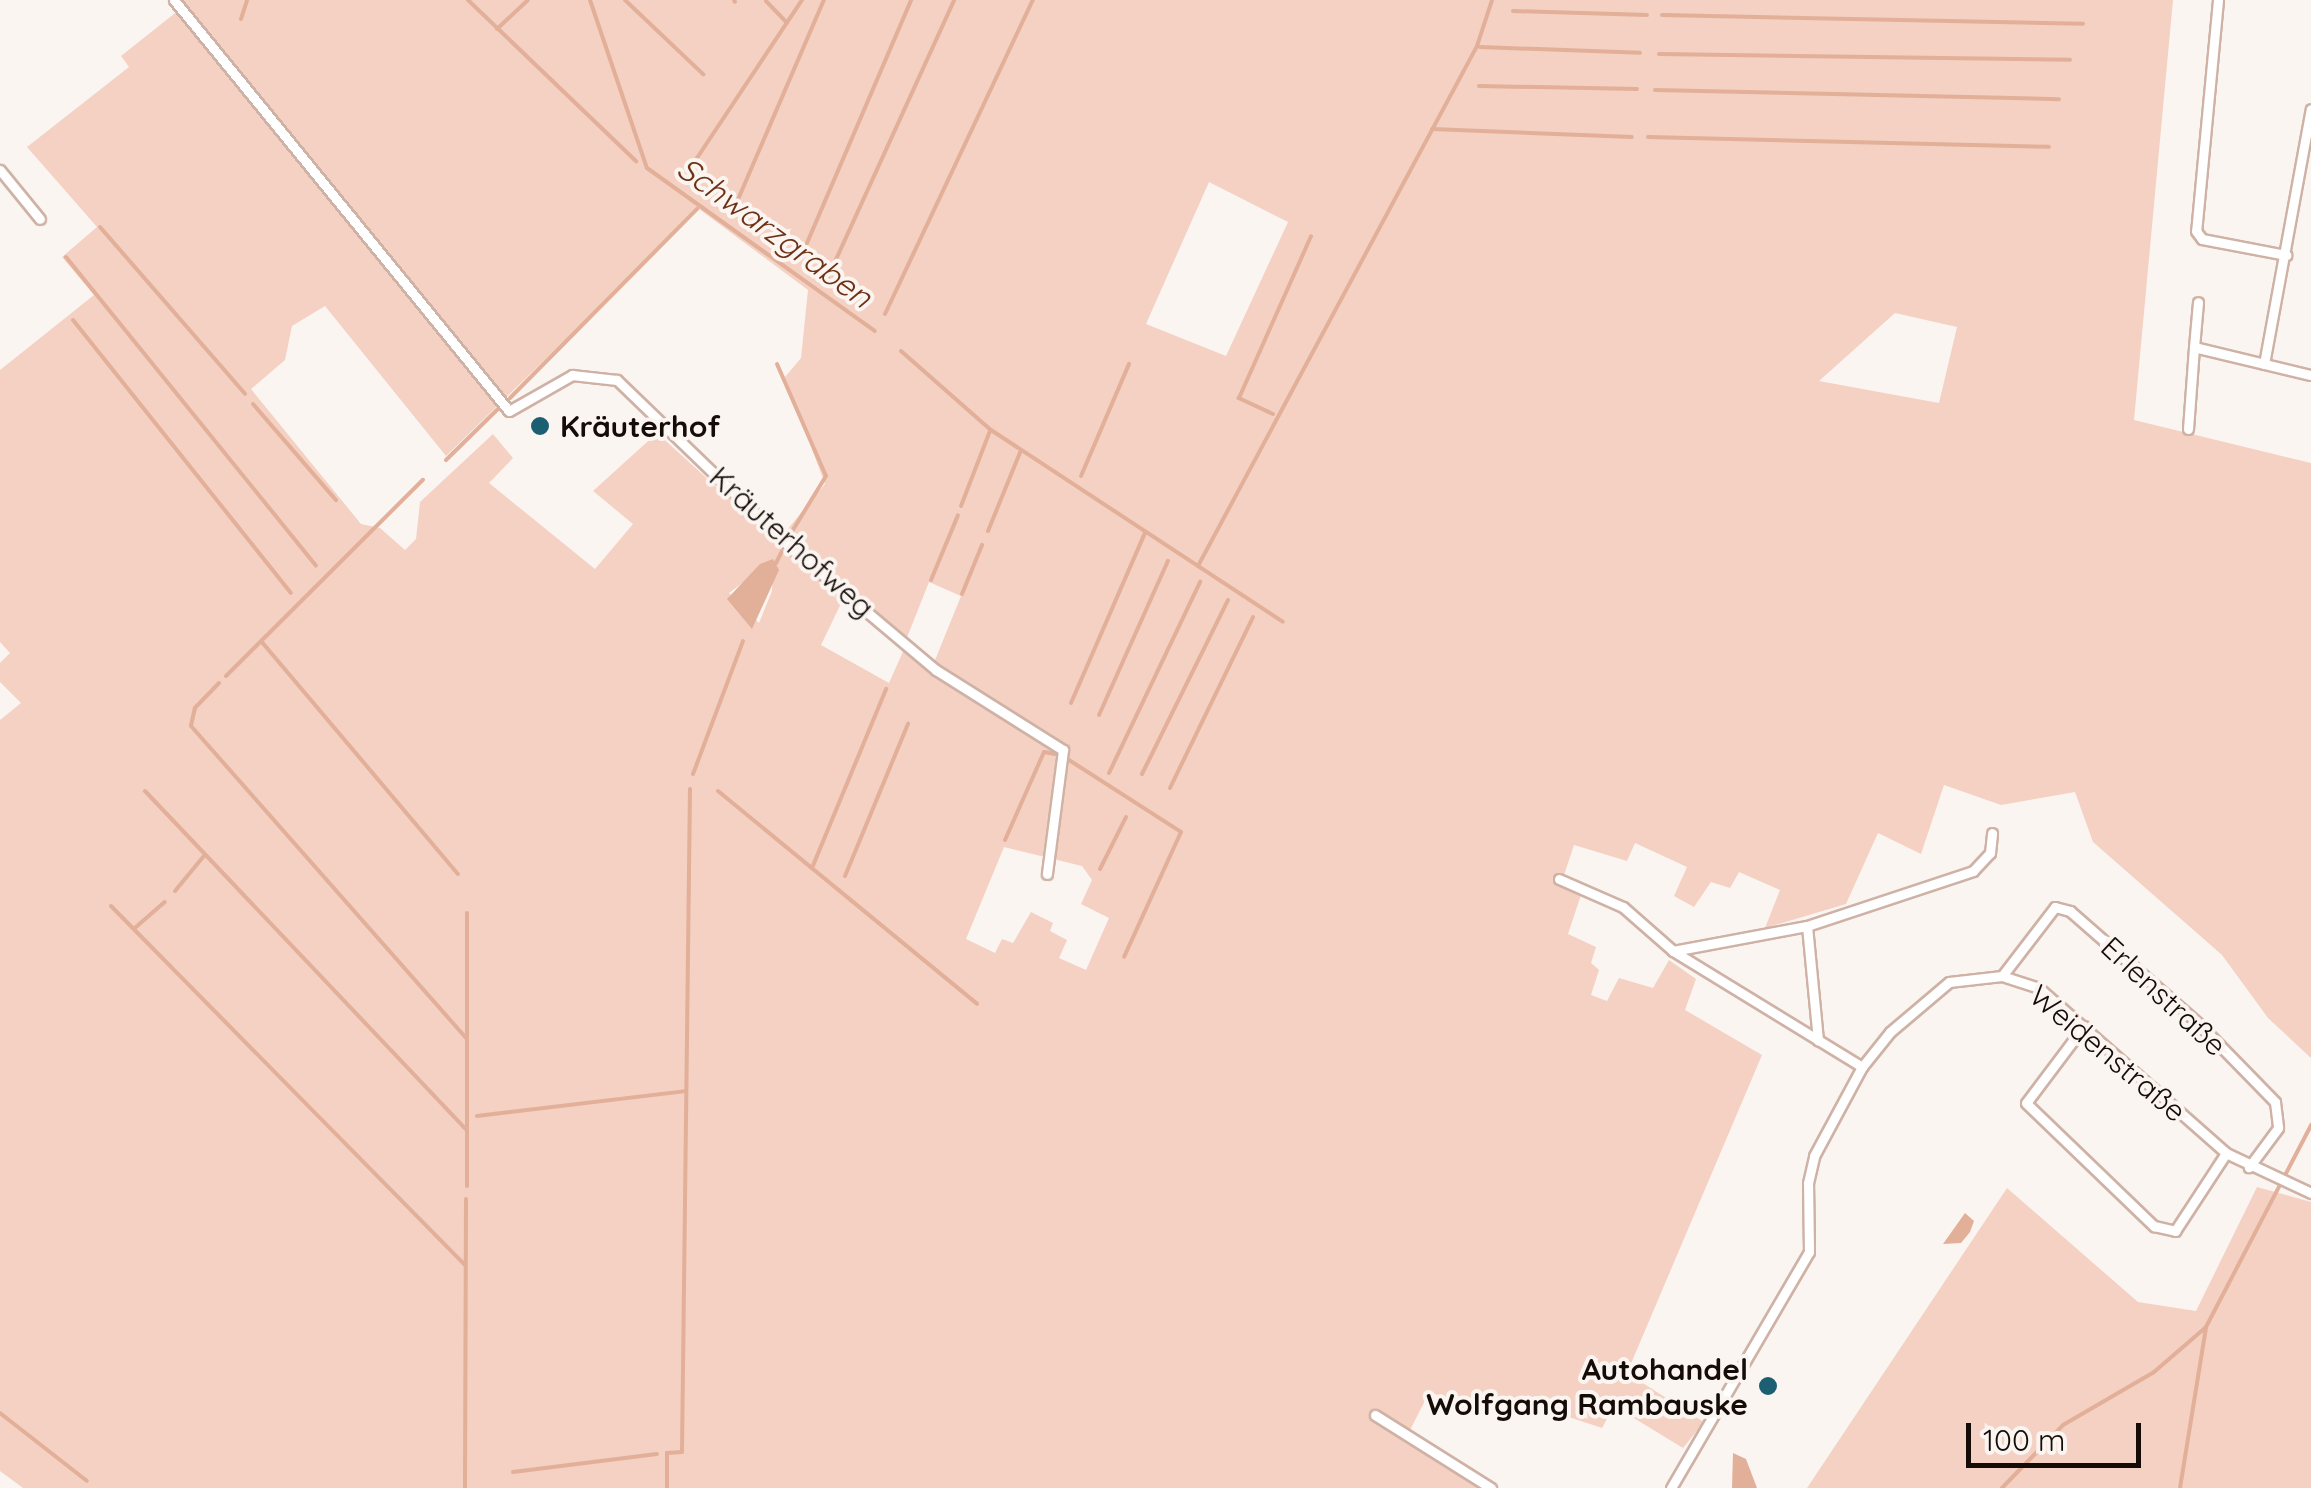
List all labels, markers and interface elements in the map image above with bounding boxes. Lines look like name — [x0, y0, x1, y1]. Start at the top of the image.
water label: Schwarzgraben — [670, 149, 880, 315]
place label: Kräuterhof — [560, 408, 720, 444]
marker: Kräuterhof — [529, 415, 551, 437]
street label: Kräuterhofweg — [702, 459, 882, 625]
street label: Erlenstraße — [2094, 929, 2234, 1063]
street label: Weidenstraße — [2022, 977, 2194, 1129]
place label: Autohandel Wolfgang Rambauske — [1426, 1351, 1748, 1422]
marker: Autohandel Wolfgang Rambauske — [1757, 1375, 1779, 1397]
scale bar — [1971, 1403, 2146, 1465]
text: 100 m — [1983, 1421, 2065, 1459]

